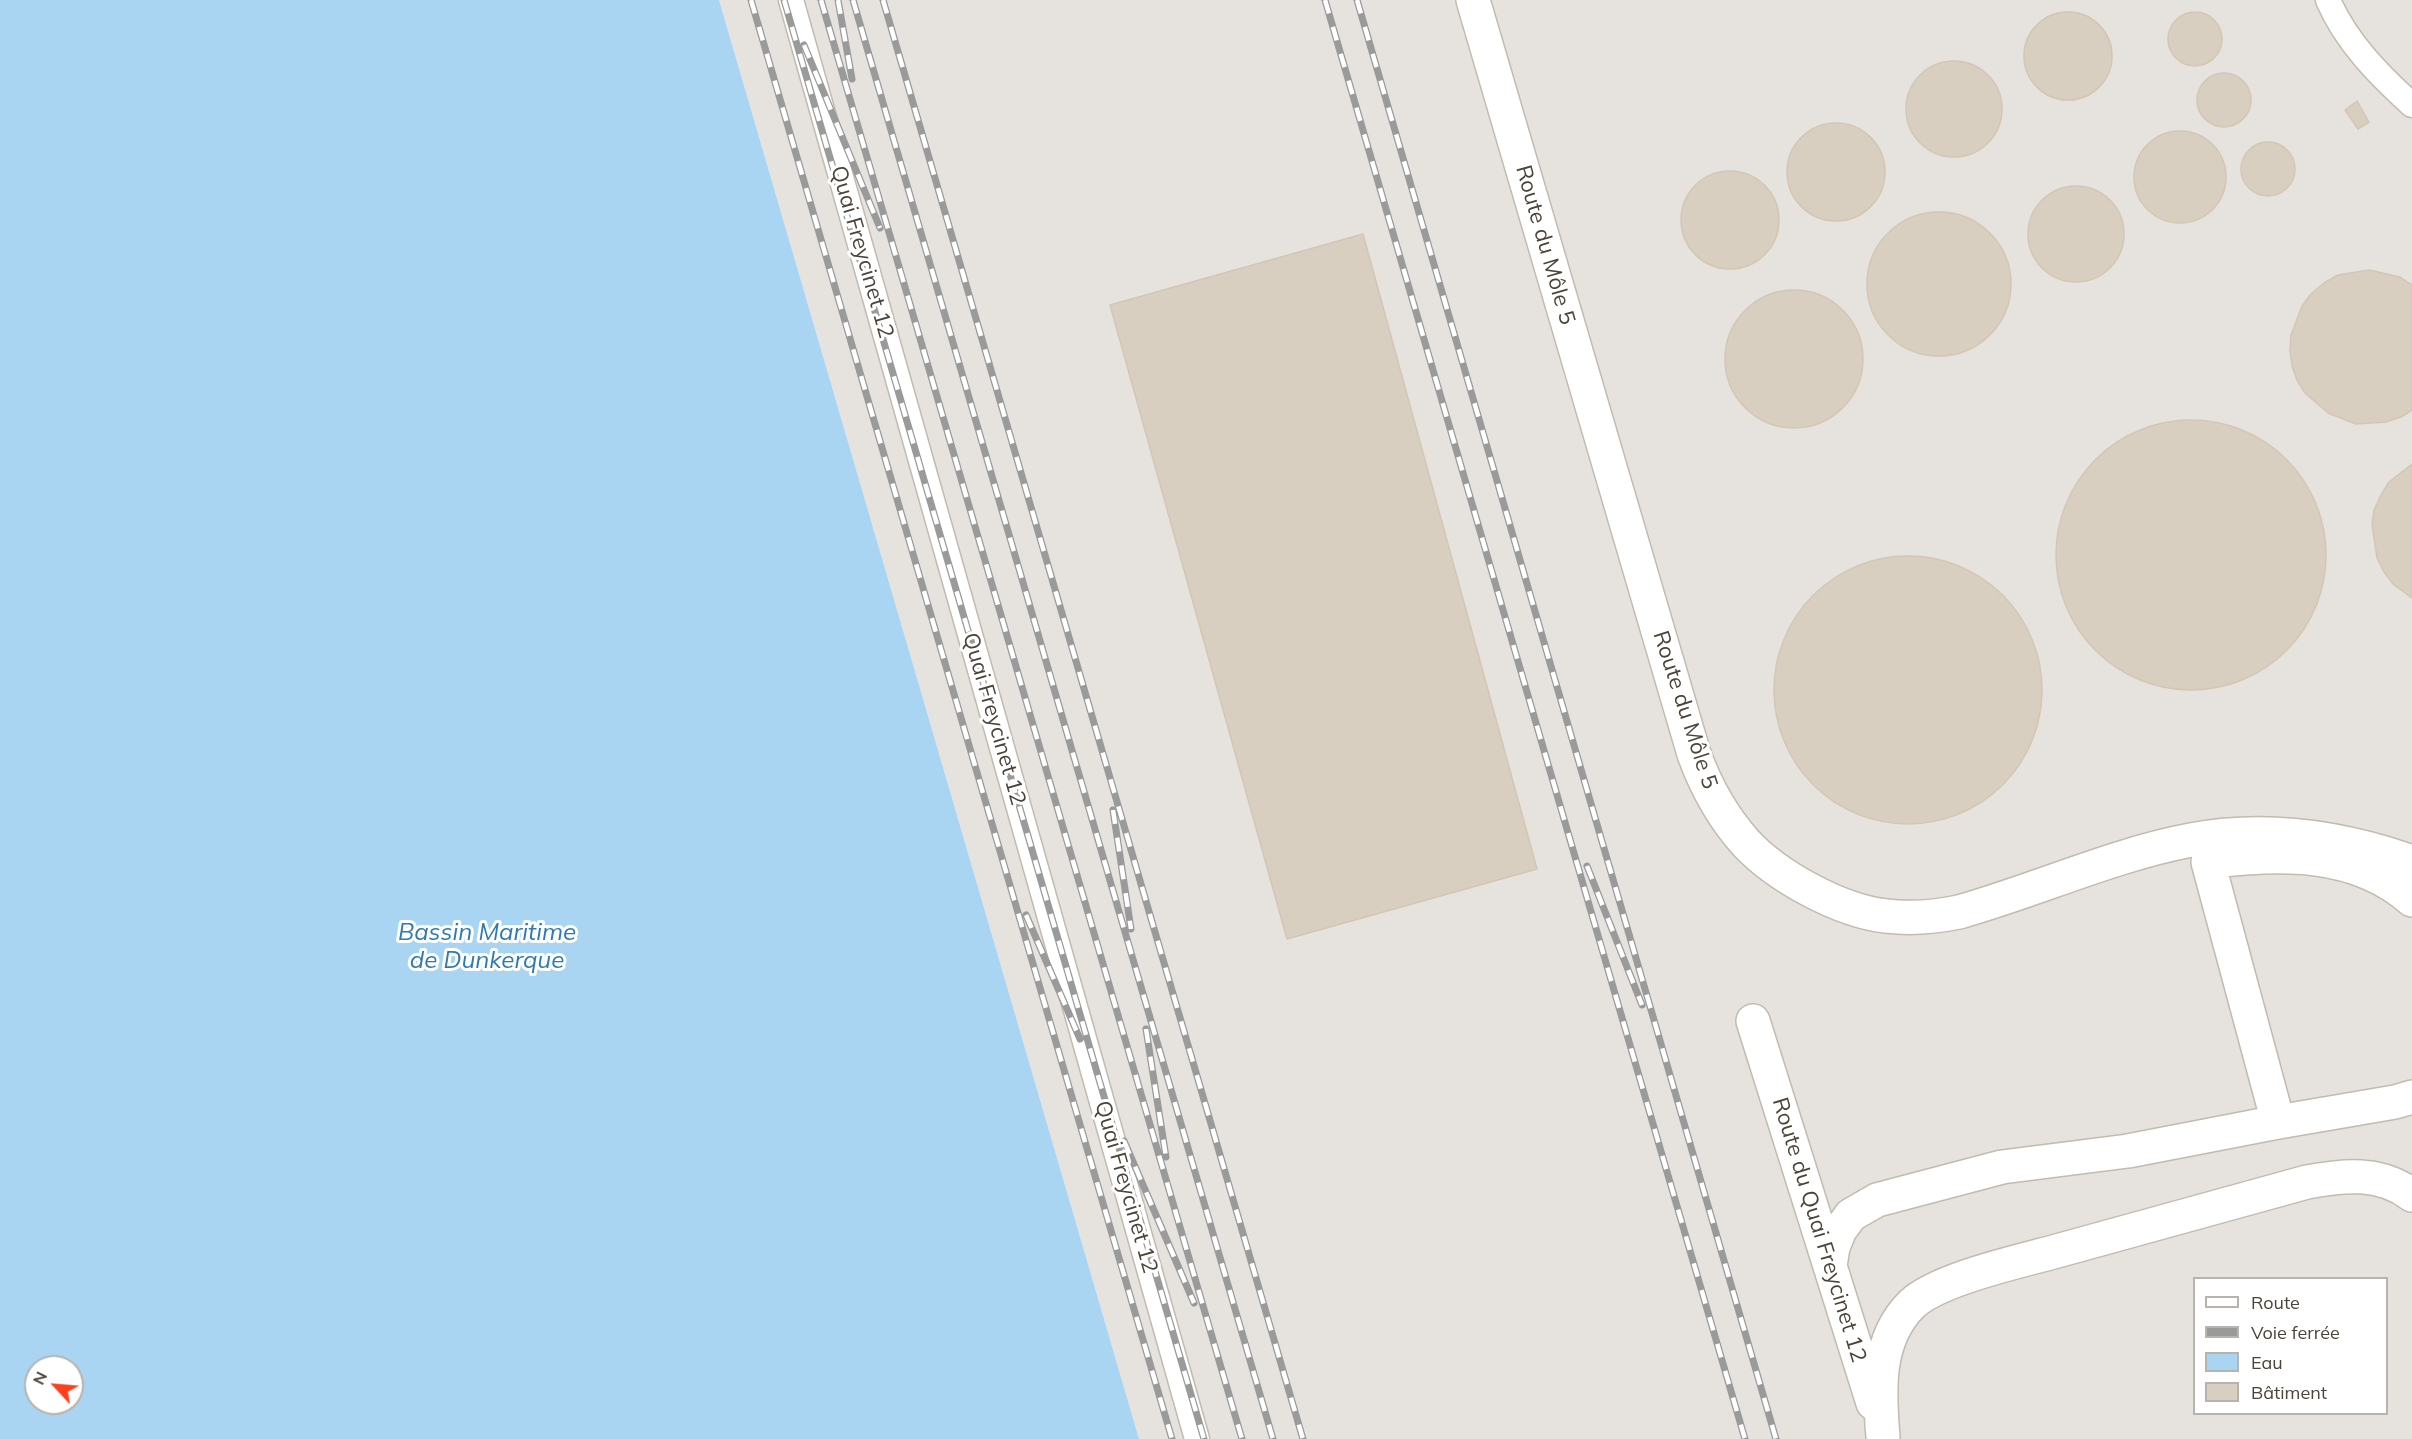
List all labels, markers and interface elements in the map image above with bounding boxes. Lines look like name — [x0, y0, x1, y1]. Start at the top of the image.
street label: Route du Môle 5 — [1510, 162, 1580, 328]
street label: Quai Freycinet 12 — [825, 163, 899, 341]
street label: Route du Môle 5 — [1647, 628, 1723, 792]
street label: Quai Freycinet 12 — [957, 630, 1031, 808]
water label: Bassin Maritime de Dunkerque — [398, 919, 576, 975]
street label: Route du Quai Freycinet 12 — [1766, 1095, 1872, 1365]
street label: Quai Freycinet 12 — [1089, 1098, 1163, 1276]
legend — [2193, 1277, 2388, 1415]
text: Route — [2251, 1291, 2300, 1314]
text: Voie ferrée — [2251, 1321, 2340, 1344]
text: Eau — [2251, 1351, 2283, 1374]
north arrow — [24, 1355, 84, 1415]
text: N — [28, 1368, 51, 1388]
text: Bâtiment — [2251, 1381, 2327, 1404]

